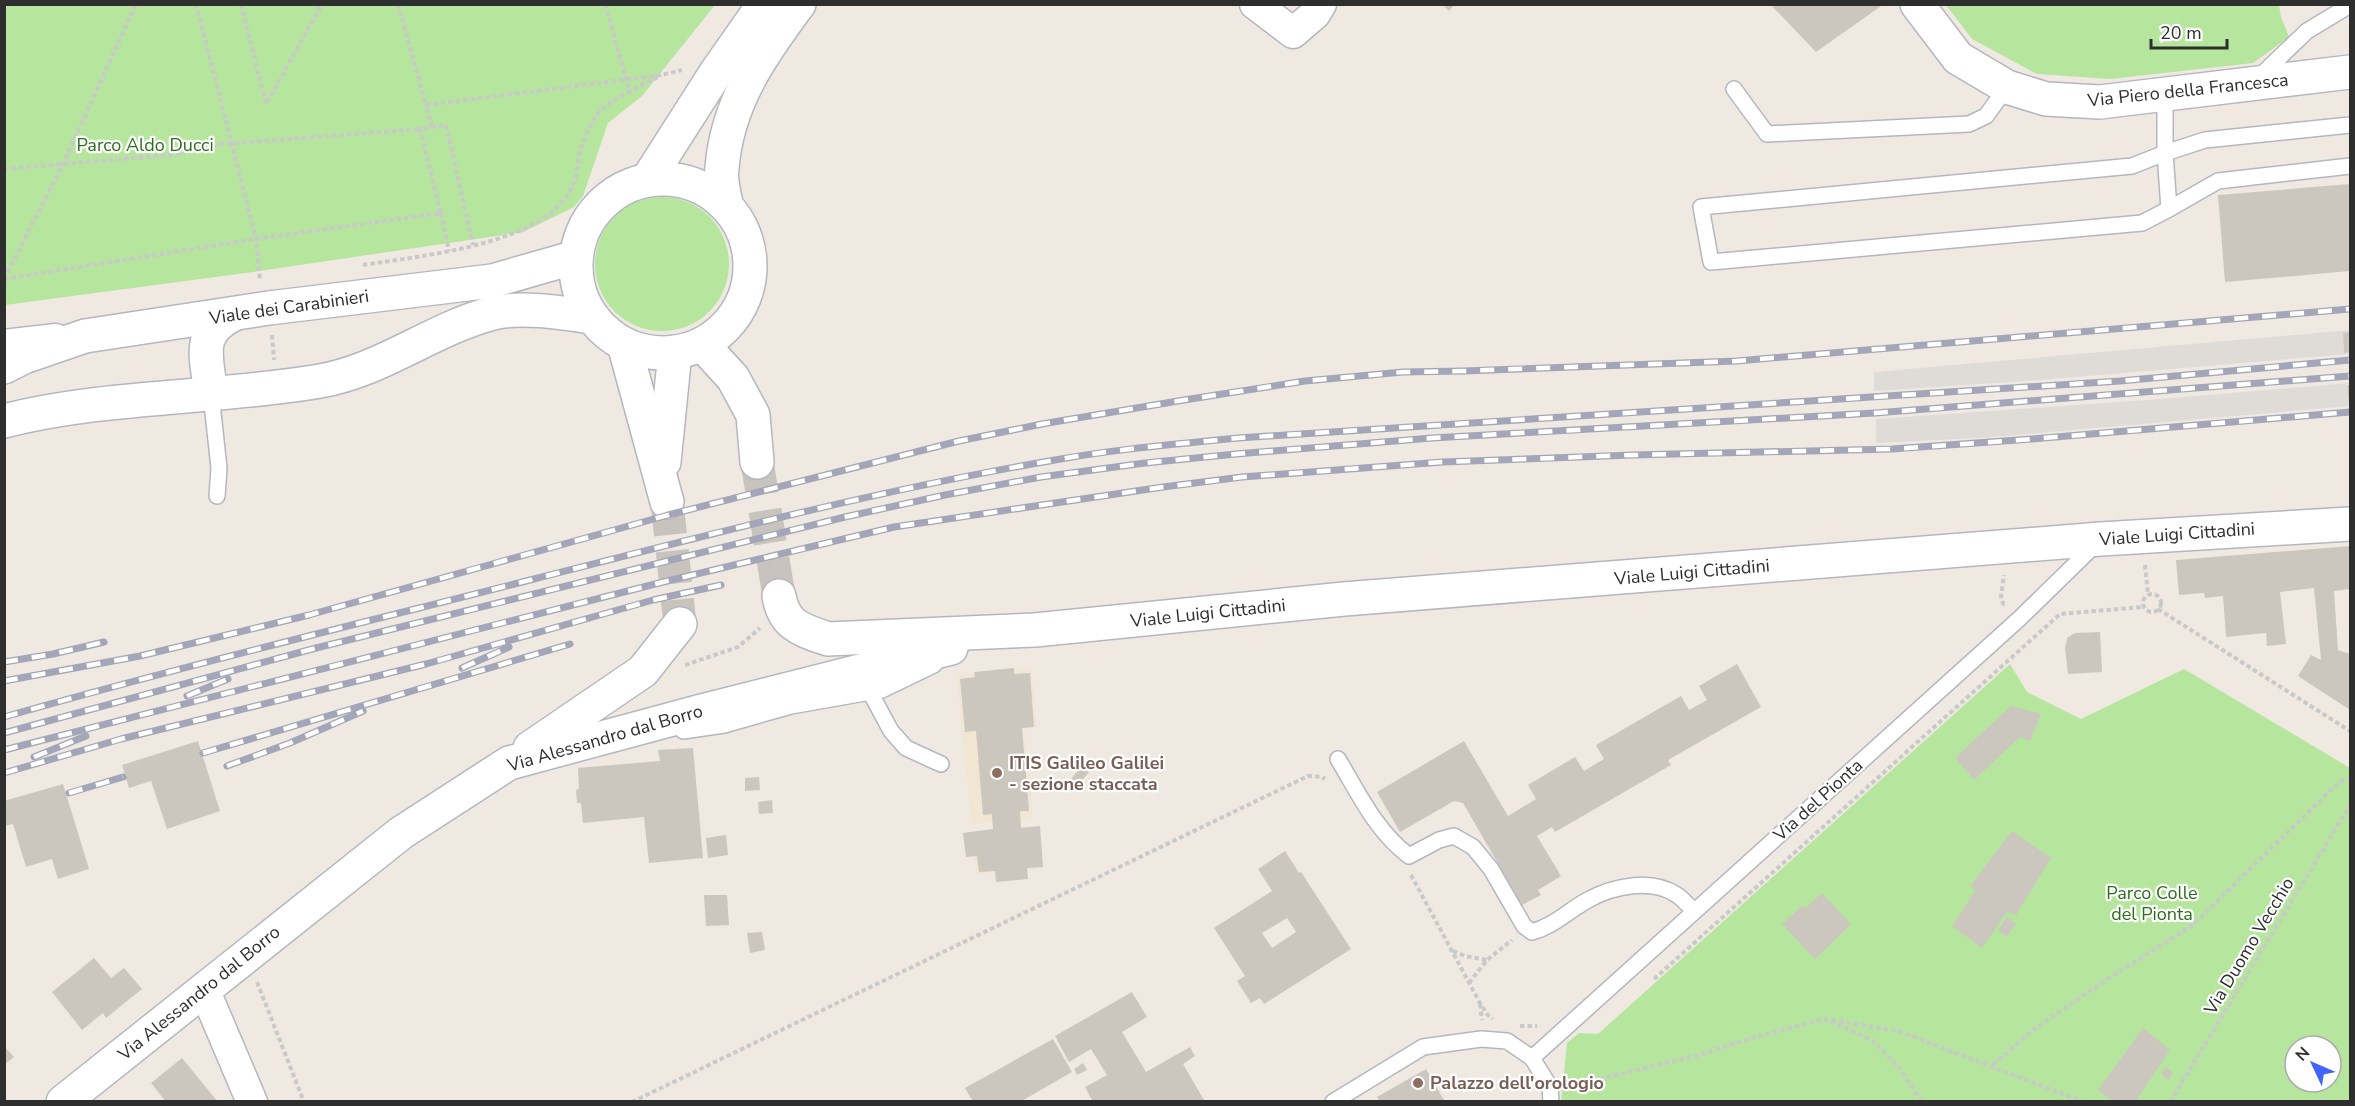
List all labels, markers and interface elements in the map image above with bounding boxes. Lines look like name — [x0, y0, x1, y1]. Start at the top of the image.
scale bar — [2151, 12, 2228, 50]
text: 20 m — [2160, 21, 2202, 45]
street label: Via Piero della Francesca — [2085, 68, 2290, 113]
park label: Parco Aldo Ducci — [76, 133, 214, 157]
street label: Viale dei Carabinieri — [207, 284, 370, 330]
street label: Viale Luigi Cittadini — [2097, 517, 2256, 551]
street label: Viale Luigi Cittadini — [1612, 553, 1771, 591]
street label: Viale Luigi Cittadini — [1128, 593, 1287, 633]
street label: Via Alessandro dal Borro — [504, 699, 705, 778]
place label: ITIS Galileo Galilei - sezione staccata — [1009, 751, 1164, 796]
street label: Via del Pionta — [1767, 753, 1868, 847]
marker: ITIS Galileo Galilei - sezione staccata — [990, 766, 1004, 780]
street label: Via Duomo Vecchio — [2198, 873, 2299, 1020]
park label: Parco Colle del Pionta — [2106, 881, 2198, 926]
street label: Via Alessandro dal Borro — [112, 920, 285, 1067]
north arrow — [2283, 1034, 2343, 1094]
text: N — [2291, 1042, 2315, 1066]
place label: Palazzo dell'orologio — [1430, 1071, 1604, 1095]
marker: Palazzo dell'orologio — [1411, 1076, 1425, 1090]

